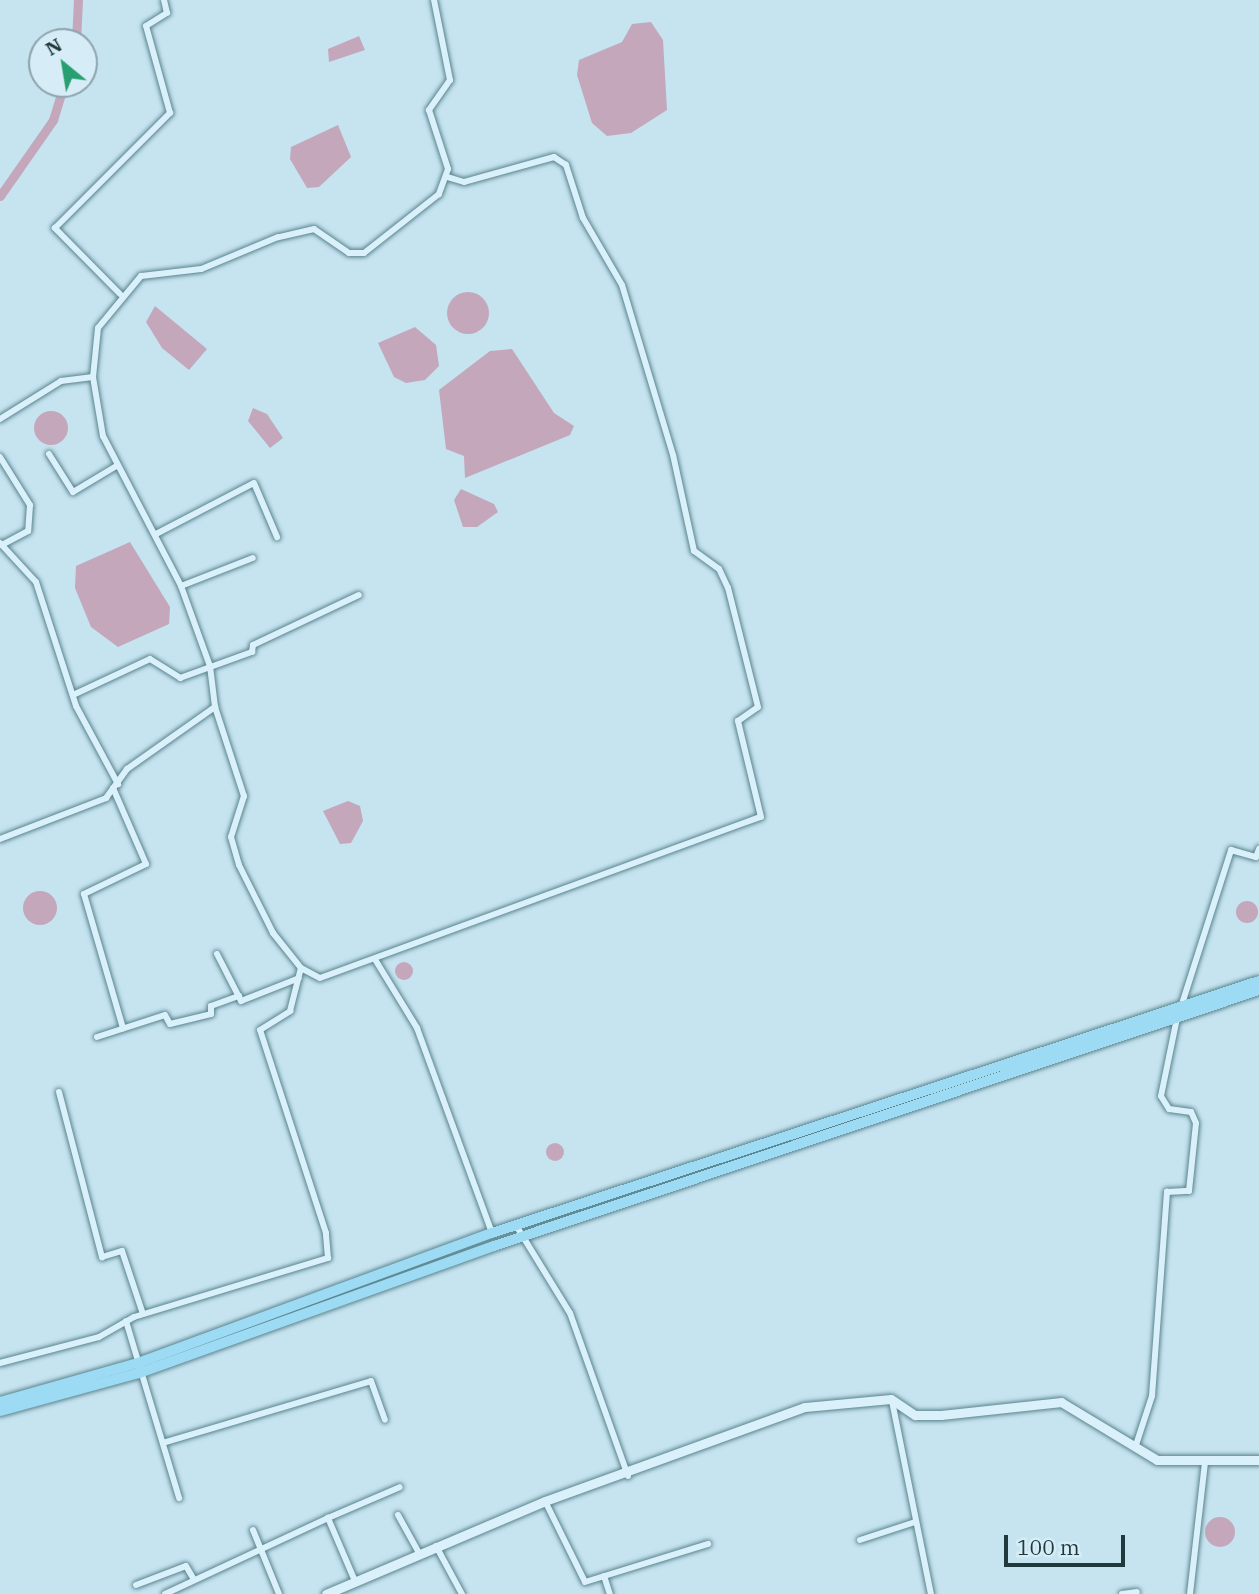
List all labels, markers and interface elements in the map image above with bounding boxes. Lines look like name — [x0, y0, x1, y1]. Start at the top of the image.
north arrow — [28, 28, 98, 98]
text: N — [41, 32, 66, 61]
scale bar — [1007, 1520, 1128, 1564]
text: 100 m — [1017, 1533, 1080, 1561]

